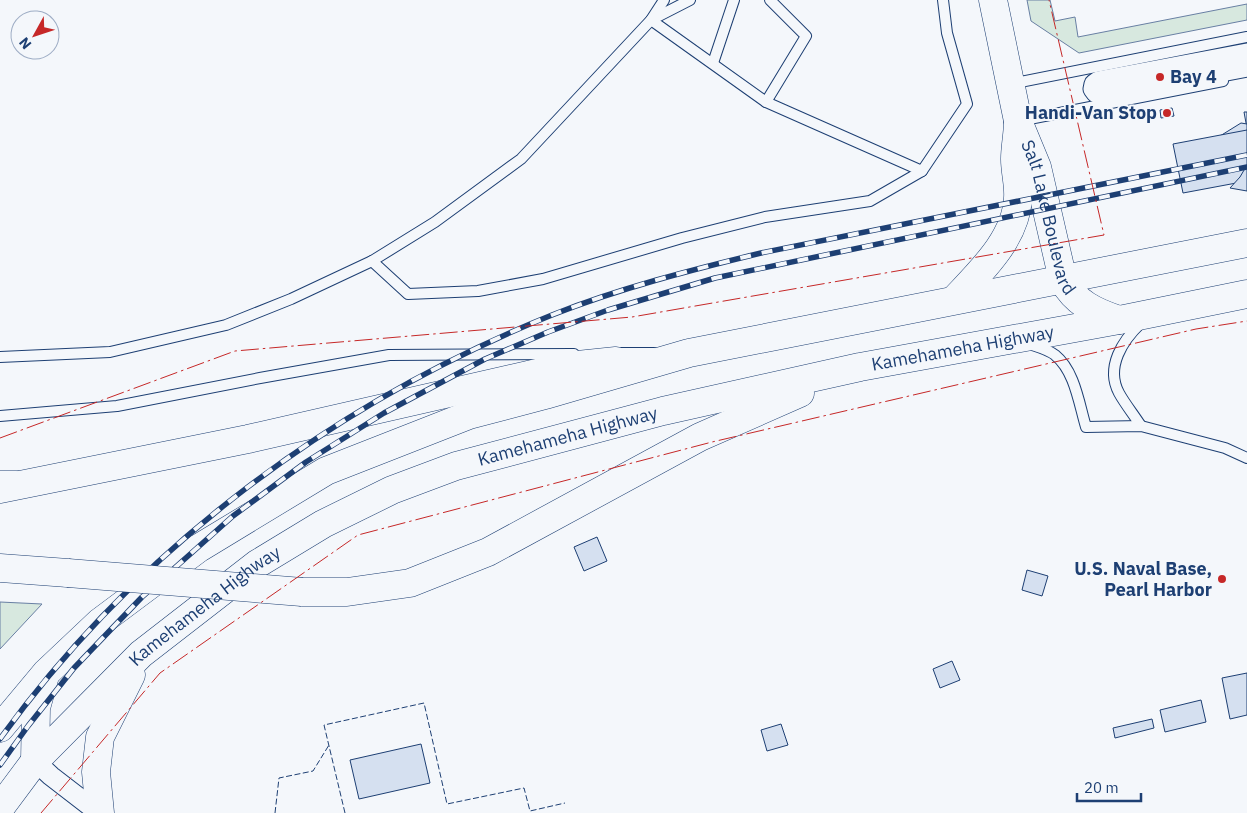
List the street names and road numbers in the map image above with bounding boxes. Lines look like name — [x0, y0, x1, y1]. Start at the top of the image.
street label: Salt Lake Boulevard — [1016, 136, 1081, 299]
street label: Kamehameha Highway — [870, 320, 1056, 376]
street label: Kamehameha Highway — [475, 401, 660, 471]
street label: Kamehameha Highway — [124, 541, 285, 671]

